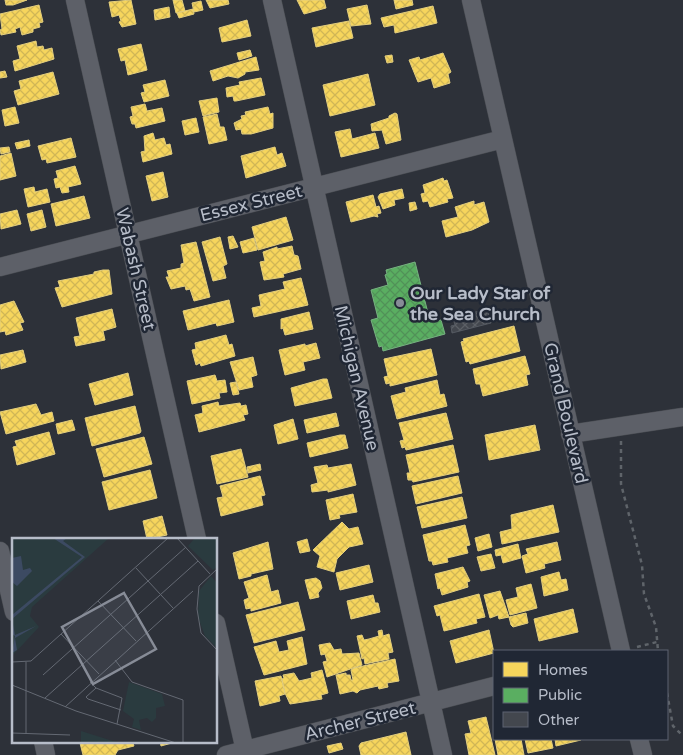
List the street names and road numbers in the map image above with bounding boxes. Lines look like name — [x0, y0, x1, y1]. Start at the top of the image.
street label: Essex Street — [198, 180, 305, 226]
street label: Wabash Street — [111, 206, 161, 332]
street label: Michigan Avenue — [330, 303, 384, 453]
street label: Grand Boulevard — [539, 340, 593, 486]
street label: Archer Street — [302, 697, 418, 745]

